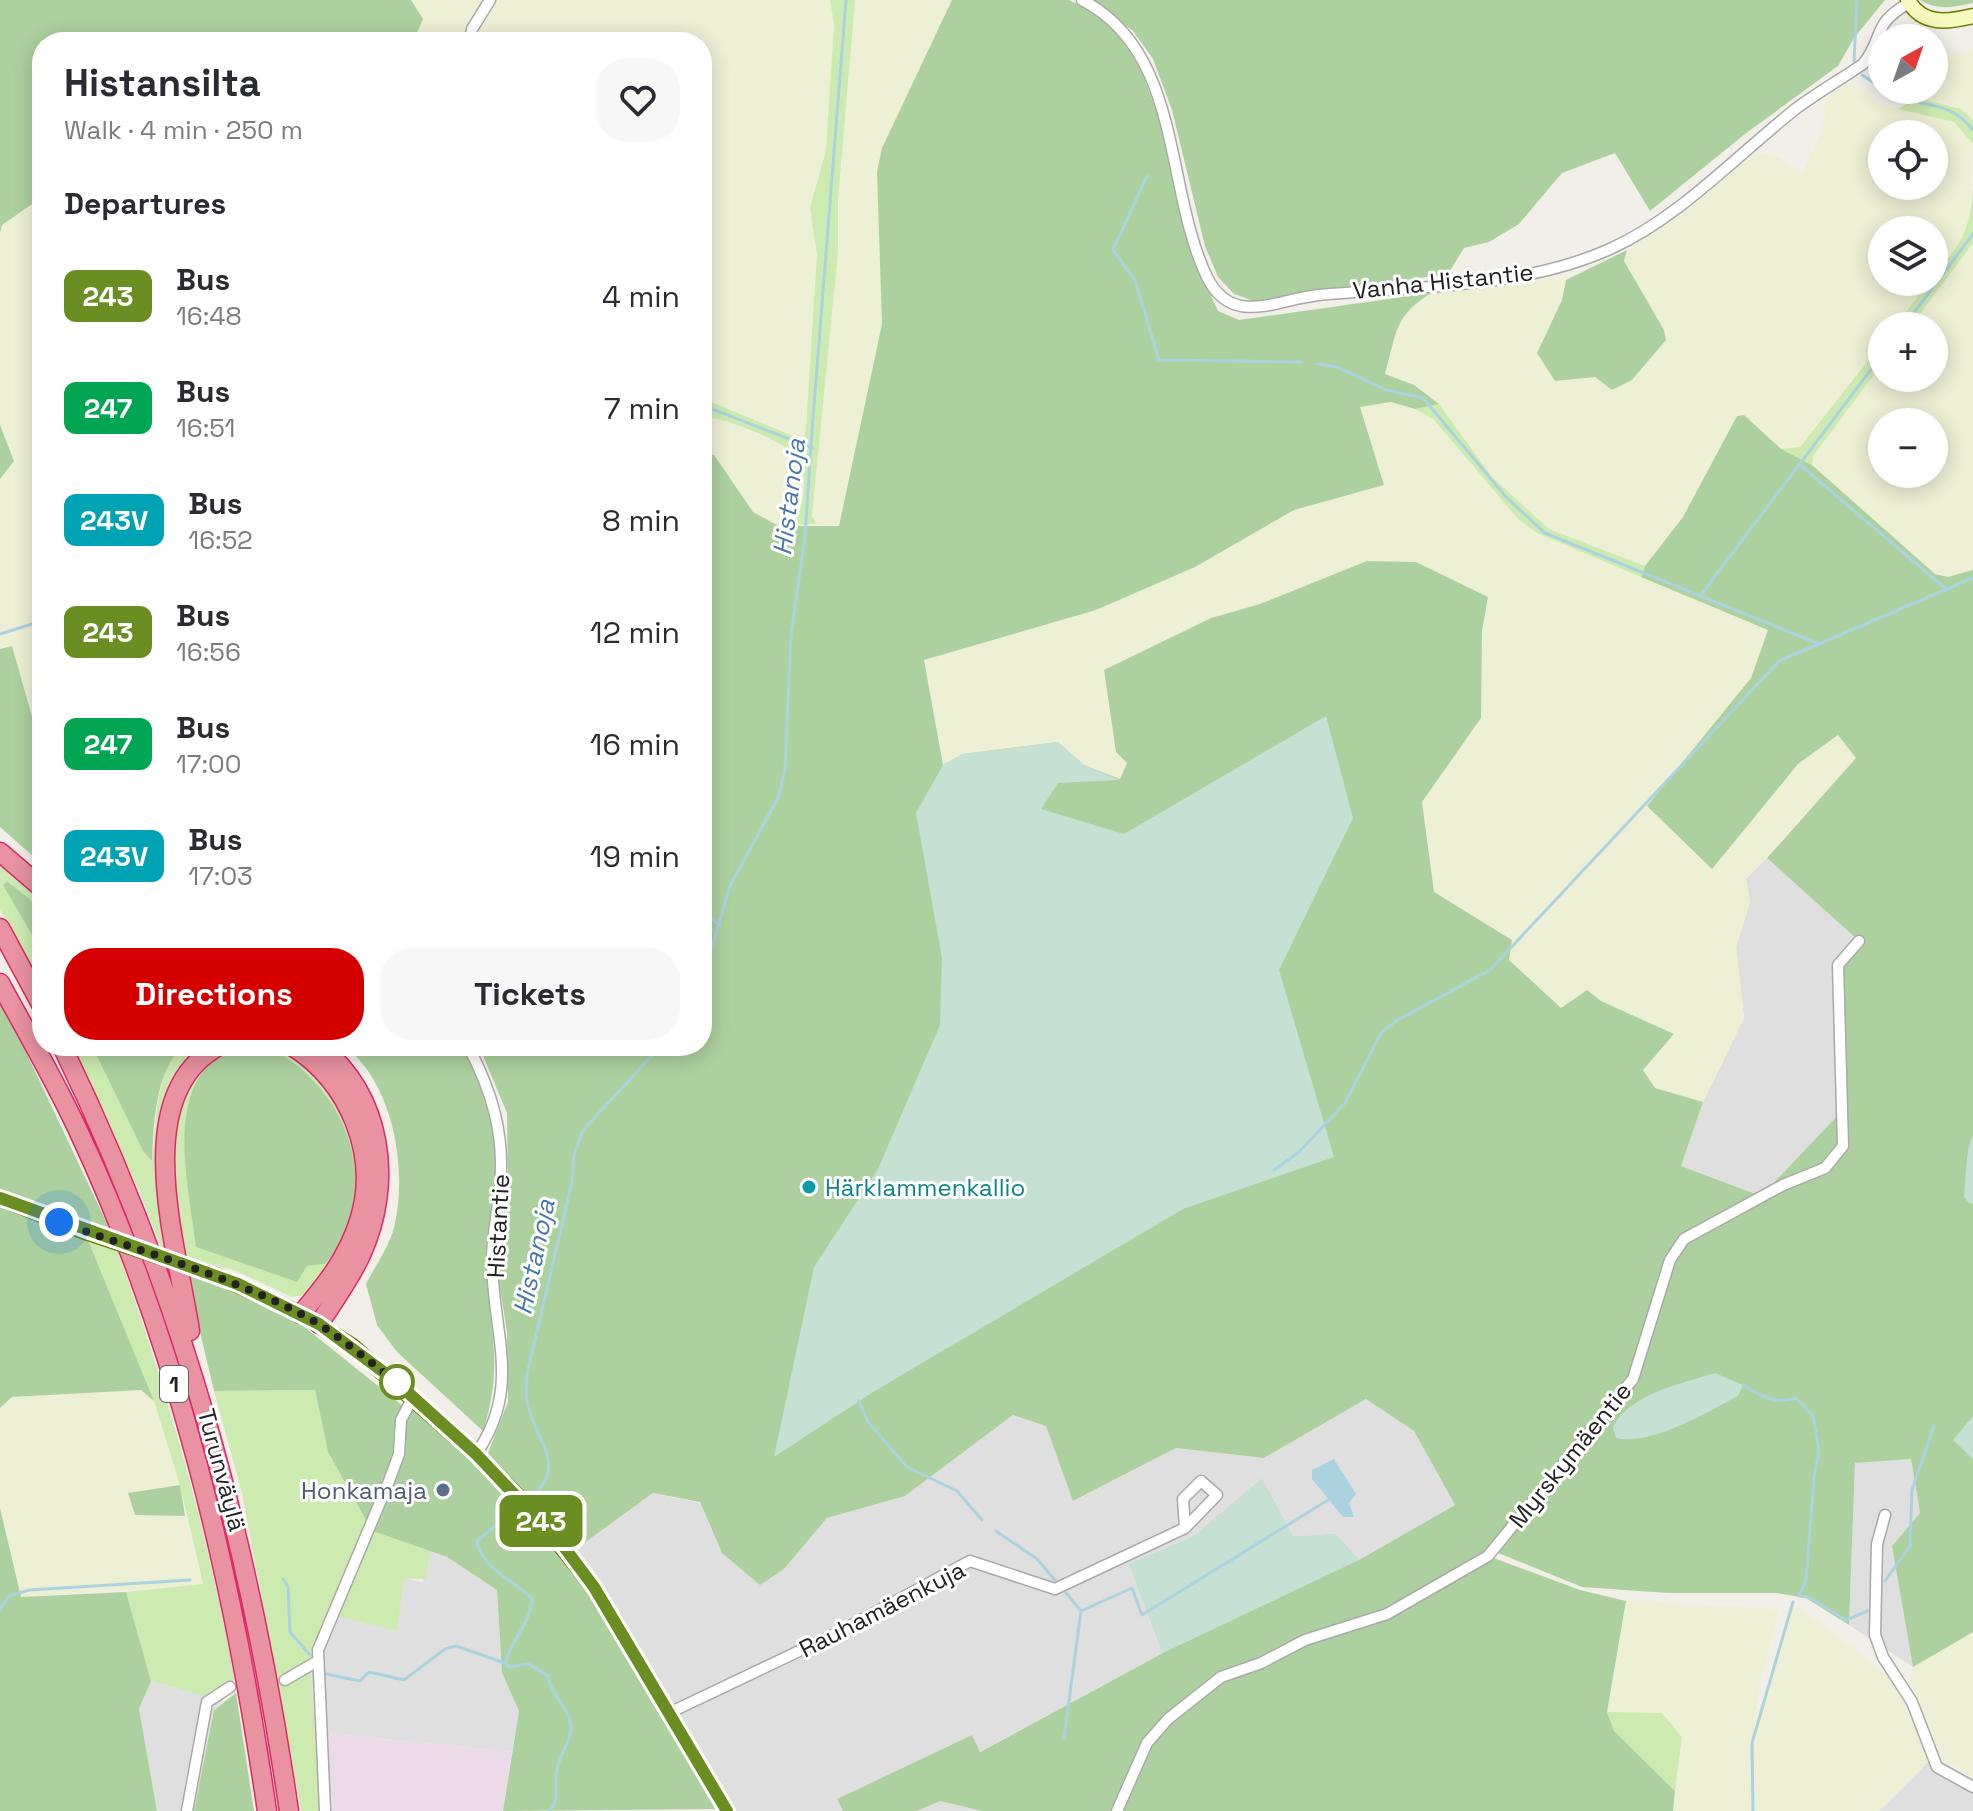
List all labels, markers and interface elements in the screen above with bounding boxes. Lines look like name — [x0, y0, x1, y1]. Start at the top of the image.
north arrow — [1868, 24, 1948, 104]
map controls — [1868, 24, 1948, 488]
button: heart — [596, 58, 680, 142]
text: Histansilta — [64, 59, 261, 107]
text: Walk · 4 min · 250 m — [64, 113, 303, 147]
button: locate — [1868, 120, 1948, 200]
text: Departures — [64, 184, 226, 223]
button: layers — [1868, 216, 1948, 296]
street label: Vanha Histantie — [1351, 256, 1535, 306]
text: Bus — [176, 260, 230, 299]
text: 4 min — [602, 277, 680, 316]
text: 243 — [82, 278, 134, 314]
text: 16:48 — [176, 299, 242, 333]
button: + — [1868, 312, 1948, 392]
text: Bus — [176, 372, 230, 411]
text: 7 min — [604, 389, 680, 428]
text: 247 — [84, 390, 132, 426]
button: − — [1868, 408, 1948, 488]
text: 16:51 — [176, 411, 235, 445]
water label: Histanoja — [765, 436, 813, 557]
text: Bus — [188, 484, 242, 523]
text: 8 min — [602, 501, 680, 540]
text: 243V — [80, 502, 148, 538]
text: 16:52 — [188, 523, 253, 557]
text: Bus — [176, 596, 230, 635]
text: 12 min — [590, 613, 680, 652]
text: 243 — [82, 614, 134, 650]
text: 16:56 — [176, 635, 241, 669]
text: Bus — [176, 708, 230, 747]
text: 16 min — [590, 725, 680, 764]
text: 247 — [84, 726, 132, 762]
text: 17:00 — [176, 747, 241, 781]
text: Bus — [188, 820, 242, 859]
text: 19 min — [590, 837, 680, 876]
text: 243V — [80, 838, 148, 874]
text: 17:03 — [188, 859, 253, 893]
button: Directions — [64, 948, 364, 1040]
button: Tickets — [380, 948, 680, 1040]
place label: Härklammenkallio — [825, 1172, 1025, 1203]
street label: Histantie — [480, 1173, 516, 1279]
marker: Härklammenkallio — [800, 1178, 818, 1196]
water label: Histanoja — [505, 1195, 563, 1318]
your location — [39, 1202, 79, 1242]
unlabelled marker — [380, 1365, 414, 1399]
road number: 1 — [160, 1366, 188, 1402]
street label: Myrskymäentie — [1502, 1376, 1638, 1534]
street label: Turunväylä — [191, 1405, 253, 1535]
place label: Honkamaja — [301, 1475, 427, 1506]
marker: Honkamaja — [434, 1481, 452, 1499]
line badge: 243 — [495, 1495, 587, 1547]
text: 243 — [515, 1503, 567, 1539]
street label: Rauhamäenkuja — [794, 1554, 970, 1664]

